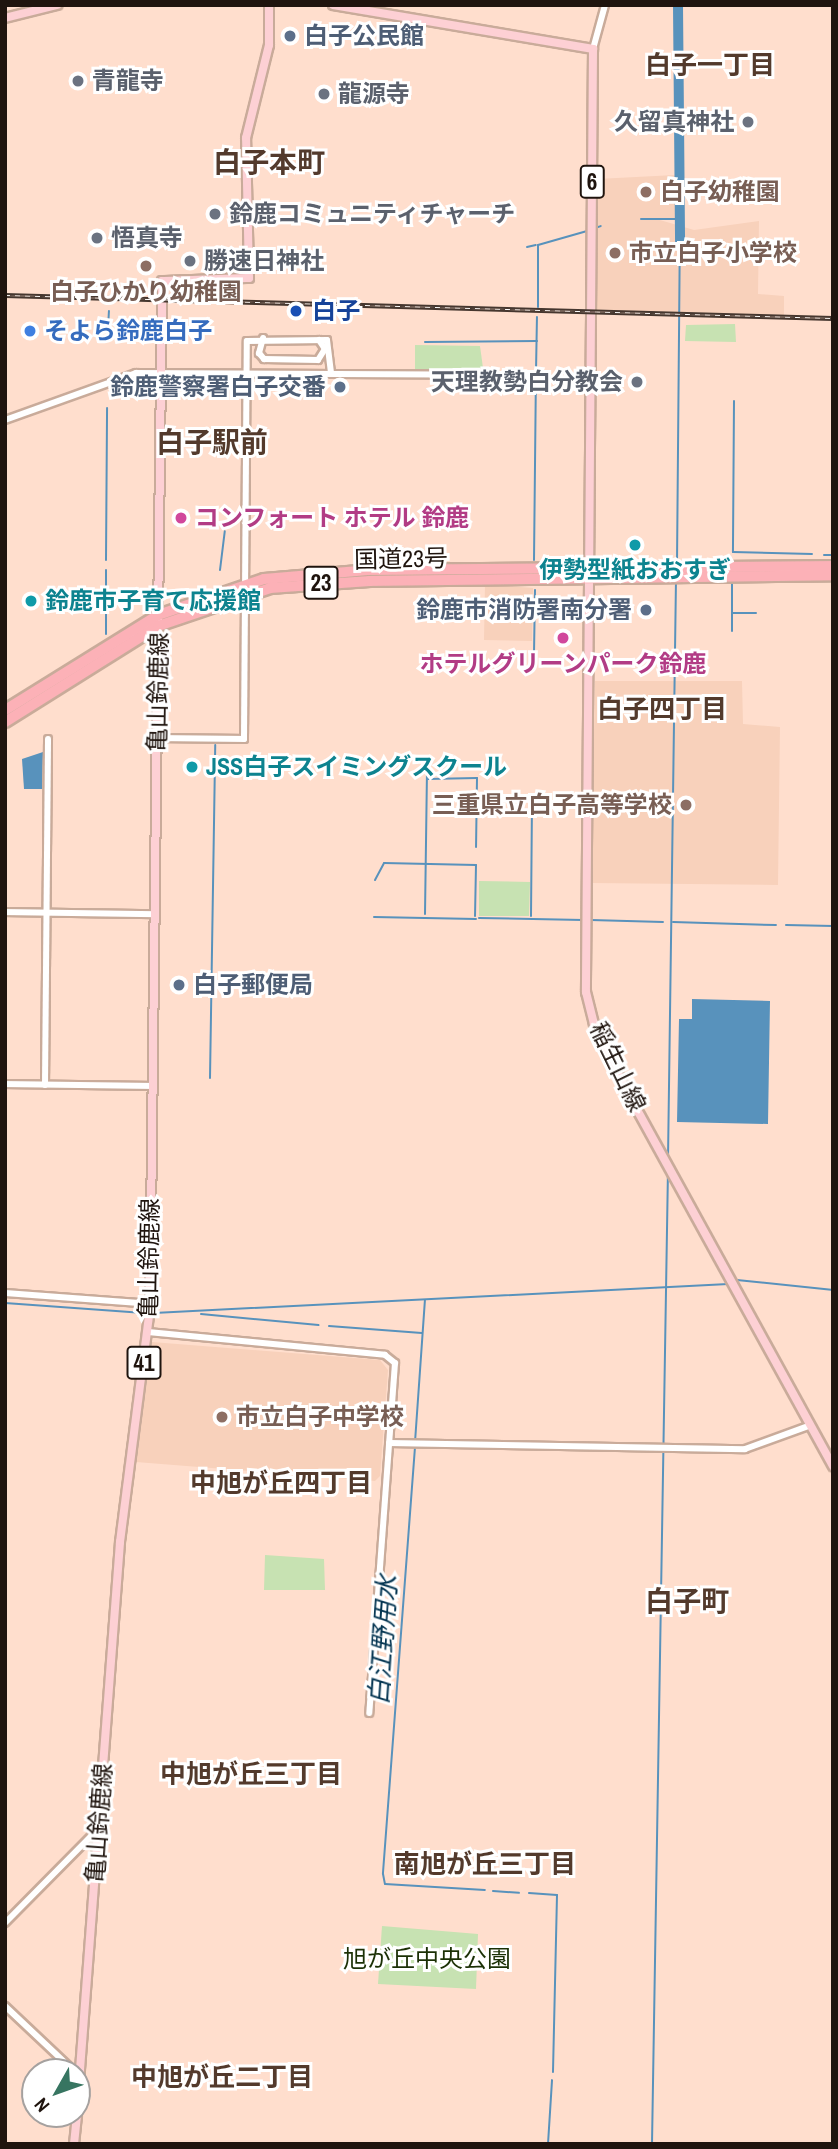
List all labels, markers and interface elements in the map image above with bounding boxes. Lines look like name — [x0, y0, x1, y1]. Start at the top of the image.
place label: 白子公民館 — [304, 22, 424, 50]
marker: 白子公民館 — [282, 28, 298, 44]
district label: 白子一丁目 — [645, 49, 775, 81]
place label: 青龍寺 — [92, 67, 164, 95]
marker: 青龍寺 — [70, 73, 86, 89]
place label: 龍源寺 — [338, 80, 410, 108]
marker: 龍源寺 — [316, 86, 332, 102]
place label: 久留真神社 — [614, 108, 734, 136]
marker: 久留真神社 — [740, 114, 756, 130]
district label: 白子本町 — [213, 145, 325, 179]
road number: 6 — [580, 162, 604, 202]
place label: 白子幼稚園 — [660, 178, 780, 206]
marker: 白子幼稚園 — [638, 184, 654, 200]
place label: 鈴鹿コミュニティチャーチ — [229, 200, 517, 228]
marker: 鈴鹿コミュニティチャーチ — [207, 206, 223, 222]
place label: 悟真寺 — [111, 224, 183, 252]
marker: 悟真寺 — [89, 230, 105, 246]
place label: 市立白子小学校 — [629, 239, 797, 267]
marker: 市立白子小学校 — [607, 245, 623, 261]
place label: 勝速日神社 — [204, 247, 324, 275]
marker: 勝速日神社 — [182, 253, 198, 269]
marker: 白子ひかり幼稚園 — [138, 258, 154, 274]
place label: 白子ひかり幼稚園 — [50, 278, 242, 306]
place label: 白子 — [312, 297, 360, 325]
marker: 白子 — [286, 301, 306, 321]
place label: そよら鈴鹿白子 — [44, 317, 212, 345]
marker: そよら鈴鹿白子 — [22, 323, 38, 339]
place label: 天理教勢白分教会 — [431, 368, 623, 396]
place label: 鈴鹿警察署白子交番 — [110, 373, 326, 401]
marker: 天理教勢白分教会 — [629, 374, 645, 390]
marker: 鈴鹿警察署白子交番 — [332, 379, 348, 395]
district label: 白子駅前 — [156, 425, 268, 459]
place label: コンフォート ホテル 鈴鹿 — [195, 504, 470, 532]
marker: コンフォート ホテル 鈴鹿 — [173, 510, 189, 526]
marker: 伊勢型紙おおすぎ — [627, 537, 643, 553]
street label: 国道23号 — [354, 544, 448, 574]
place label: 伊勢型紙おおすぎ — [539, 556, 731, 584]
road number: 23 — [304, 564, 338, 603]
place label: 鈴鹿市子育て応援館 — [45, 587, 261, 615]
marker: 鈴鹿市子育て応援館 — [23, 593, 39, 609]
place label: 鈴鹿市消防署南分署 — [416, 596, 632, 624]
marker: 鈴鹿市消防署南分署 — [638, 602, 654, 618]
marker: ホテルグリーンパーク鈴鹿 — [555, 630, 571, 646]
street label: 亀山鈴鹿線 — [143, 632, 173, 752]
place label: ホテルグリーンパーク鈴鹿 — [419, 650, 707, 678]
district label: 白子四丁目 — [597, 693, 727, 725]
place label: JSS白子スイミングスクール — [206, 753, 507, 781]
marker: JSS白子スイミングスクール — [184, 759, 200, 775]
place label: 三重県立白子高等学校 — [432, 791, 672, 819]
marker: 三重県立白子高等学校 — [678, 797, 694, 813]
place label: 白子郵便局 — [193, 971, 313, 999]
marker: 白子郵便局 — [171, 977, 187, 993]
street label: 稲生山線 — [584, 1018, 652, 1116]
street label: 亀山鈴鹿線 — [134, 1198, 164, 1318]
road number: 41 — [127, 1344, 162, 1382]
place label: 市立白子中学校 — [236, 1403, 404, 1431]
marker: 市立白子中学校 — [214, 1409, 230, 1425]
district label: 中旭が丘四丁目 — [190, 1467, 372, 1499]
water label: 白江野用水 — [363, 1574, 403, 1706]
district label: 白子町 — [645, 1584, 729, 1618]
district label: 中旭が丘三丁目 — [160, 1758, 342, 1790]
street label: 亀山鈴鹿線 — [80, 1762, 118, 1884]
district label: 南旭が丘三丁目 — [394, 1848, 576, 1880]
park label: 旭が丘中央公園 — [343, 1945, 511, 1973]
north arrow — [21, 2058, 91, 2128]
district label: 中旭が丘二丁目 — [131, 2061, 313, 2093]
text: N — [28, 2093, 55, 2118]

